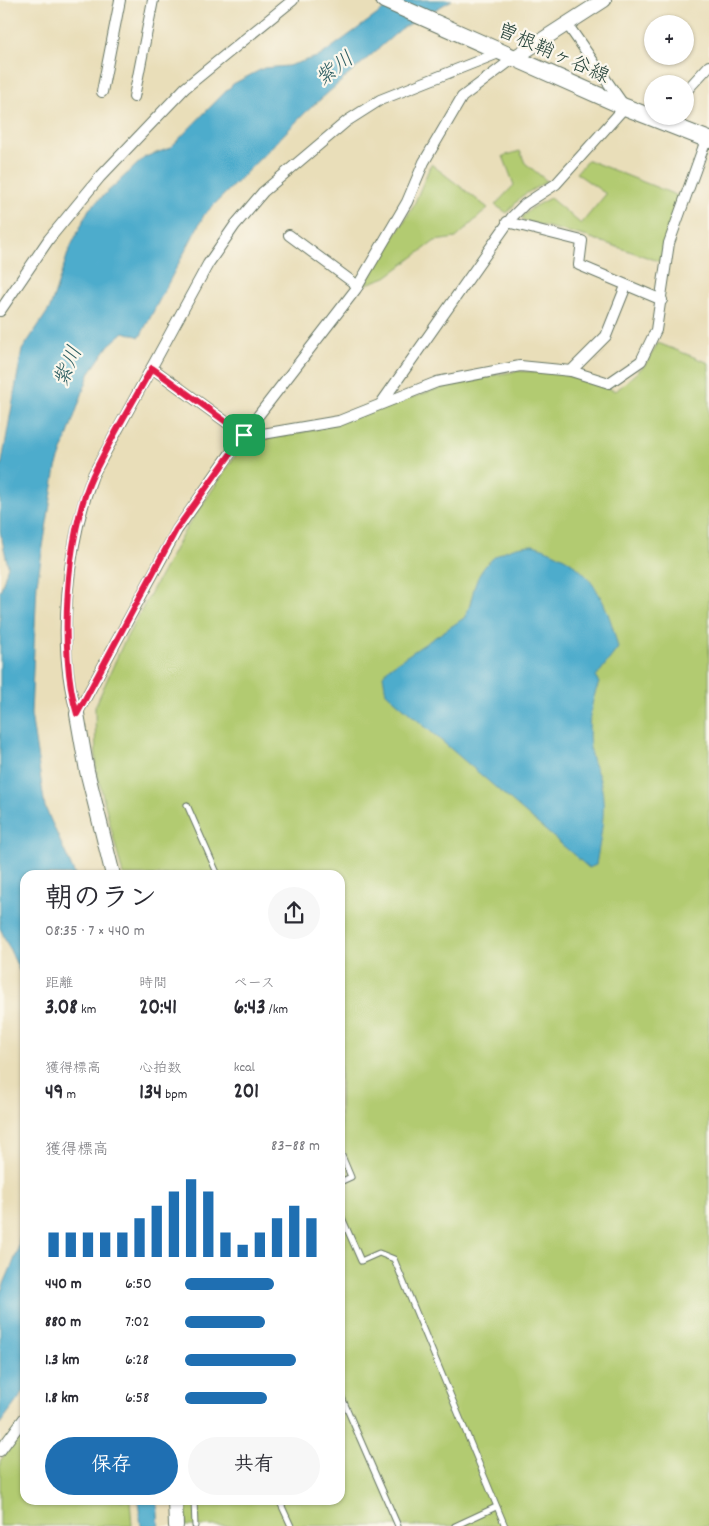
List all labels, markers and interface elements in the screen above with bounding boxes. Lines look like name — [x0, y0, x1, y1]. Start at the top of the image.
map controls — [644, 15, 694, 125]
button: + — [644, 15, 694, 65]
street label: 曽根鞘ヶ谷線 — [492, 18, 613, 92]
water label: 紫川 — [310, 46, 362, 95]
button: − — [644, 75, 694, 125]
water label: 紫川 — [48, 342, 92, 392]
pin — [223, 414, 265, 456]
icon: arrive — [230, 421, 258, 449]
text: 朝のラン — [45, 881, 157, 921]
button: share — [268, 887, 320, 939]
text: 08:35 · 7 × 440 m — [45, 920, 145, 943]
text: 距離 — [45, 974, 73, 994]
text: 時間 — [139, 974, 167, 994]
text: ペース — [234, 974, 275, 994]
text: 3.08 — [45, 994, 78, 1024]
text: 20:41 — [139, 994, 177, 1024]
text: 6:43 — [234, 994, 265, 1024]
text: km — [78, 1000, 96, 1020]
text: /km — [265, 1000, 288, 1020]
text: kcal — [234, 1058, 255, 1078]
text: 獲得標高 — [45, 1059, 101, 1079]
text: 心拍数 — [139, 1059, 181, 1079]
text: 201 — [234, 1078, 259, 1108]
text: 49 — [45, 1079, 63, 1109]
text: 134 — [139, 1079, 162, 1109]
text: m — [63, 1085, 76, 1105]
text: bpm — [162, 1085, 187, 1105]
text: 83–88 m — [271, 1135, 320, 1158]
text: 獲得標高 — [45, 1139, 109, 1162]
text: 440 m — [45, 1273, 82, 1296]
text: 6:50 — [125, 1273, 152, 1296]
text: 880 m — [45, 1311, 81, 1334]
text: 7:02 — [125, 1311, 150, 1334]
text: 1.3 km — [45, 1349, 79, 1372]
text: 6:28 — [125, 1349, 149, 1372]
text: 1.8 km — [45, 1387, 79, 1410]
text: 6:58 — [125, 1387, 149, 1410]
button: 保存 — [45, 1437, 178, 1495]
button: 共有 — [188, 1437, 320, 1495]

